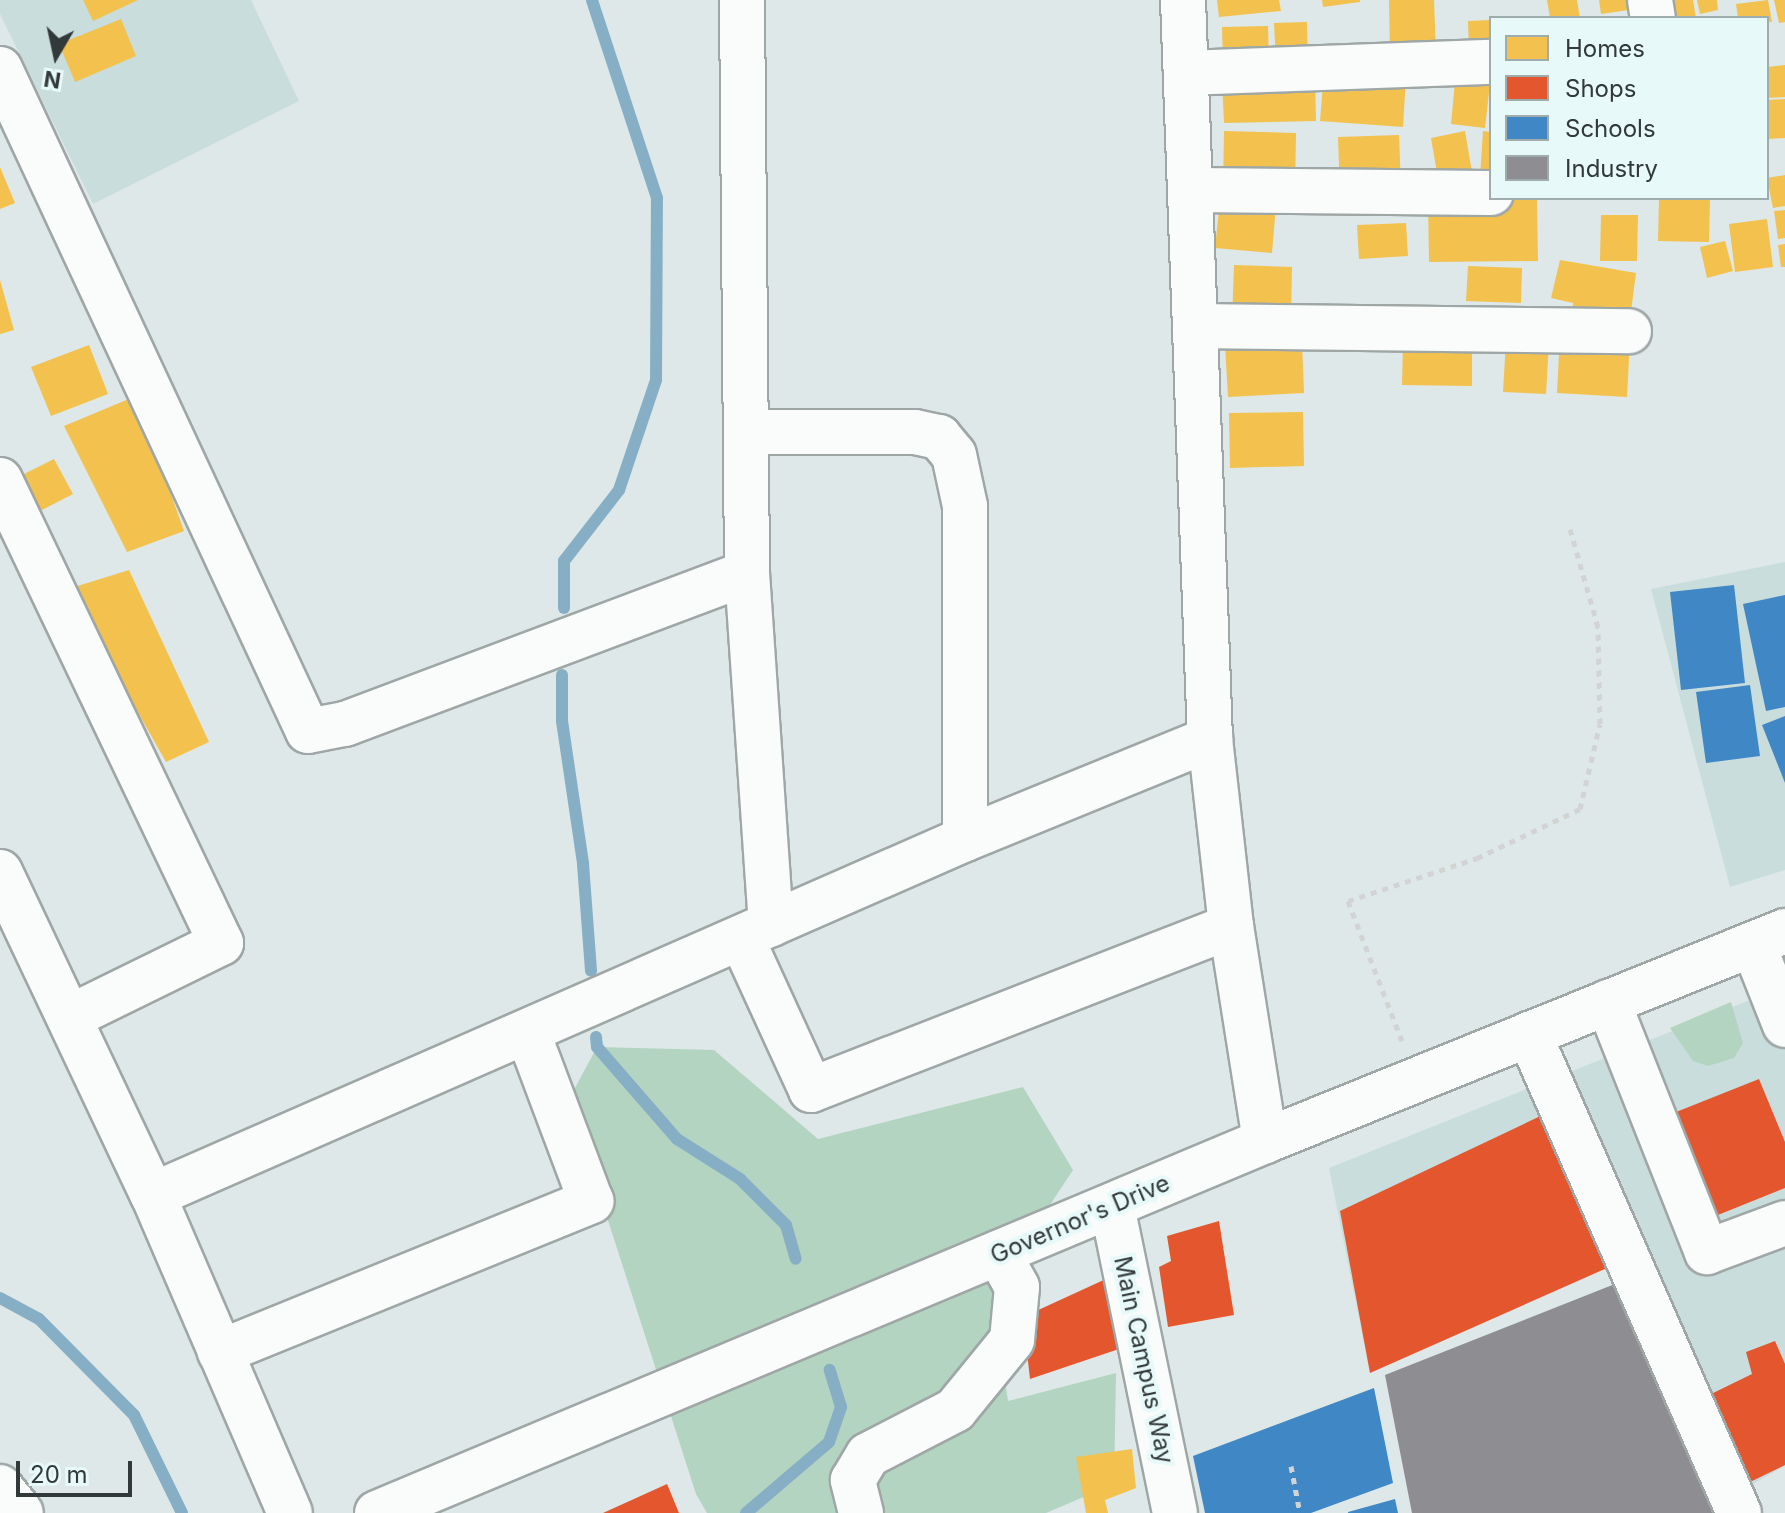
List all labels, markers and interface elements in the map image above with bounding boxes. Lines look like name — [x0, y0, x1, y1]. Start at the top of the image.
north arrow — [16, 16, 96, 96]
legend — [1489, 16, 1769, 200]
text: Homes — [1565, 34, 1645, 63]
text: N — [42, 66, 63, 94]
text: Shops — [1565, 74, 1636, 103]
text: Schools — [1565, 114, 1656, 143]
text: Industry — [1565, 154, 1658, 183]
street label: Governor's Drive — [986, 1168, 1174, 1270]
street label: Main Campus Way — [1108, 1254, 1180, 1466]
scale bar — [20, 1445, 136, 1495]
text: 20 m — [30, 1460, 88, 1489]

